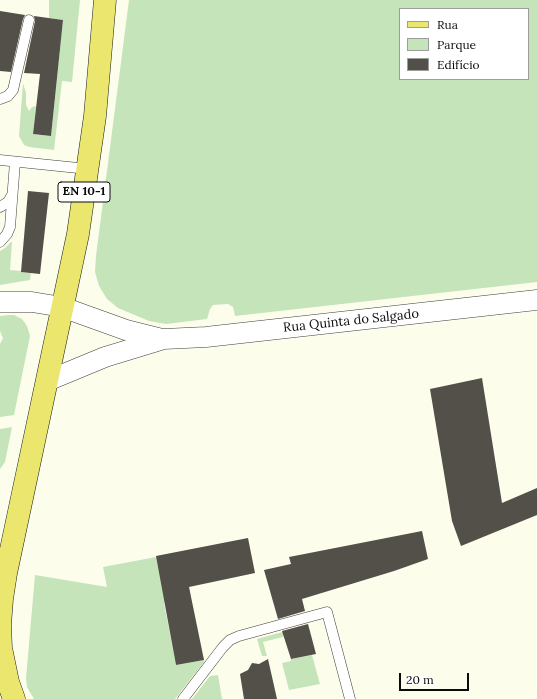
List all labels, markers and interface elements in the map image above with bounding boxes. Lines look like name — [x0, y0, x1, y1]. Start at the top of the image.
legend — [399, 8, 529, 80]
text: Rua — [437, 17, 458, 32]
text: Parque — [437, 37, 476, 52]
text: Edifício — [437, 57, 480, 72]
road number: EN 10-1 — [58, 182, 110, 202]
street label: Rua Quinta do Salgado — [282, 306, 420, 336]
scale bar — [401, 665, 471, 691]
text: 20 m — [406, 672, 434, 687]

